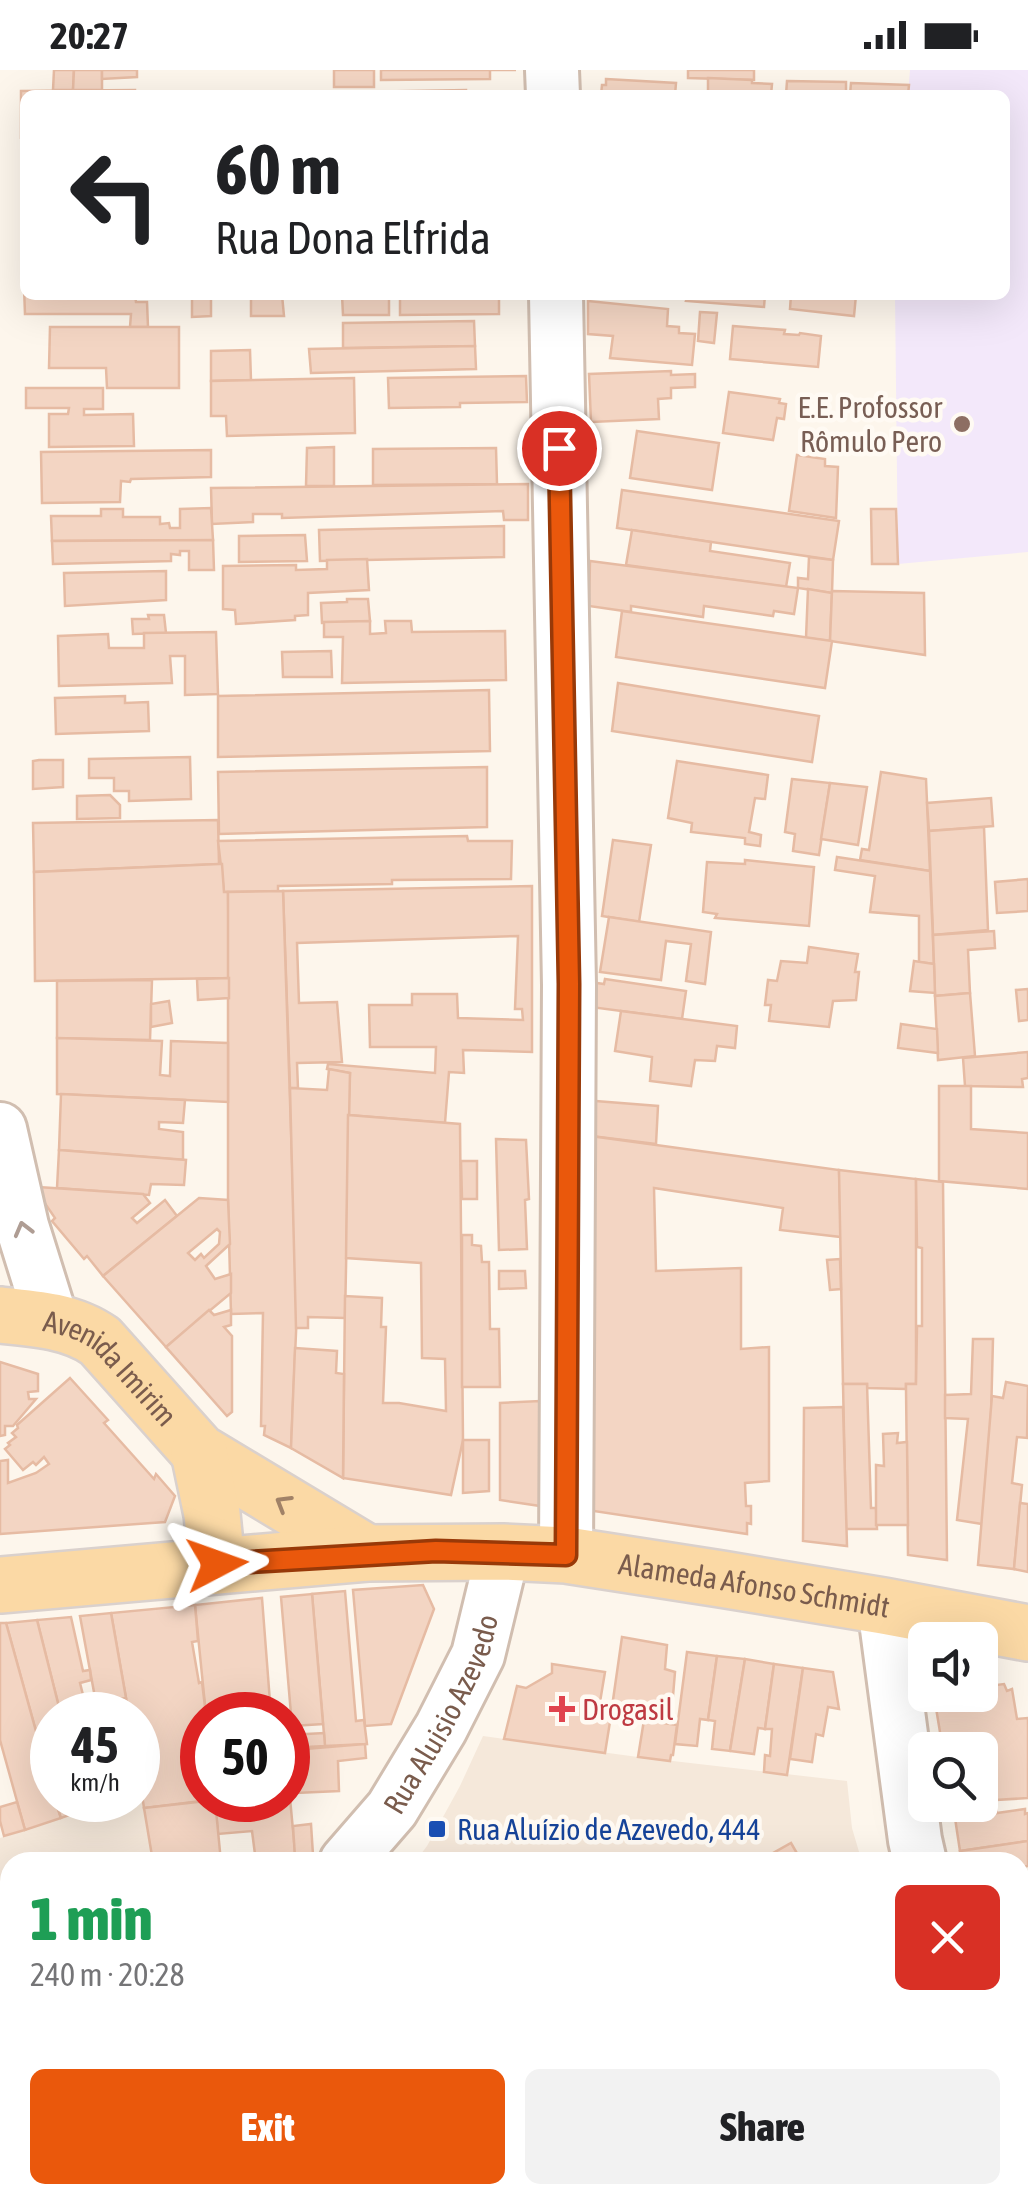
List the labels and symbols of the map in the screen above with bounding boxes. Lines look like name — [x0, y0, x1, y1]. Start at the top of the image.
place label: E.E. Profossor Rômulo Pero — [797, 390, 943, 458]
pin — [517, 406, 602, 491]
marker: E.E. Profossor Rômulo Pero — [951, 413, 973, 435]
one-way arrow — [13, 1221, 34, 1238]
street label: Avenida Imirim — [40, 1303, 184, 1432]
one-way arrow — [276, 1496, 294, 1515]
position arrow — [165, 1512, 269, 1616]
street label: Alameda Afonso Schmidt — [616, 1546, 893, 1624]
street label: Rua Aluisio Azevedo — [376, 1611, 504, 1820]
speed limit sign: 50 — [180, 1692, 310, 1822]
place label: Drogasil — [582, 1692, 673, 1726]
marker: Drogasil — [551, 1698, 573, 1720]
place label: Rua Aluízio de Azevedo, 444 — [457, 1812, 761, 1846]
marker: Rua Aluízio de Azevedo, 444 — [426, 1818, 448, 1840]

